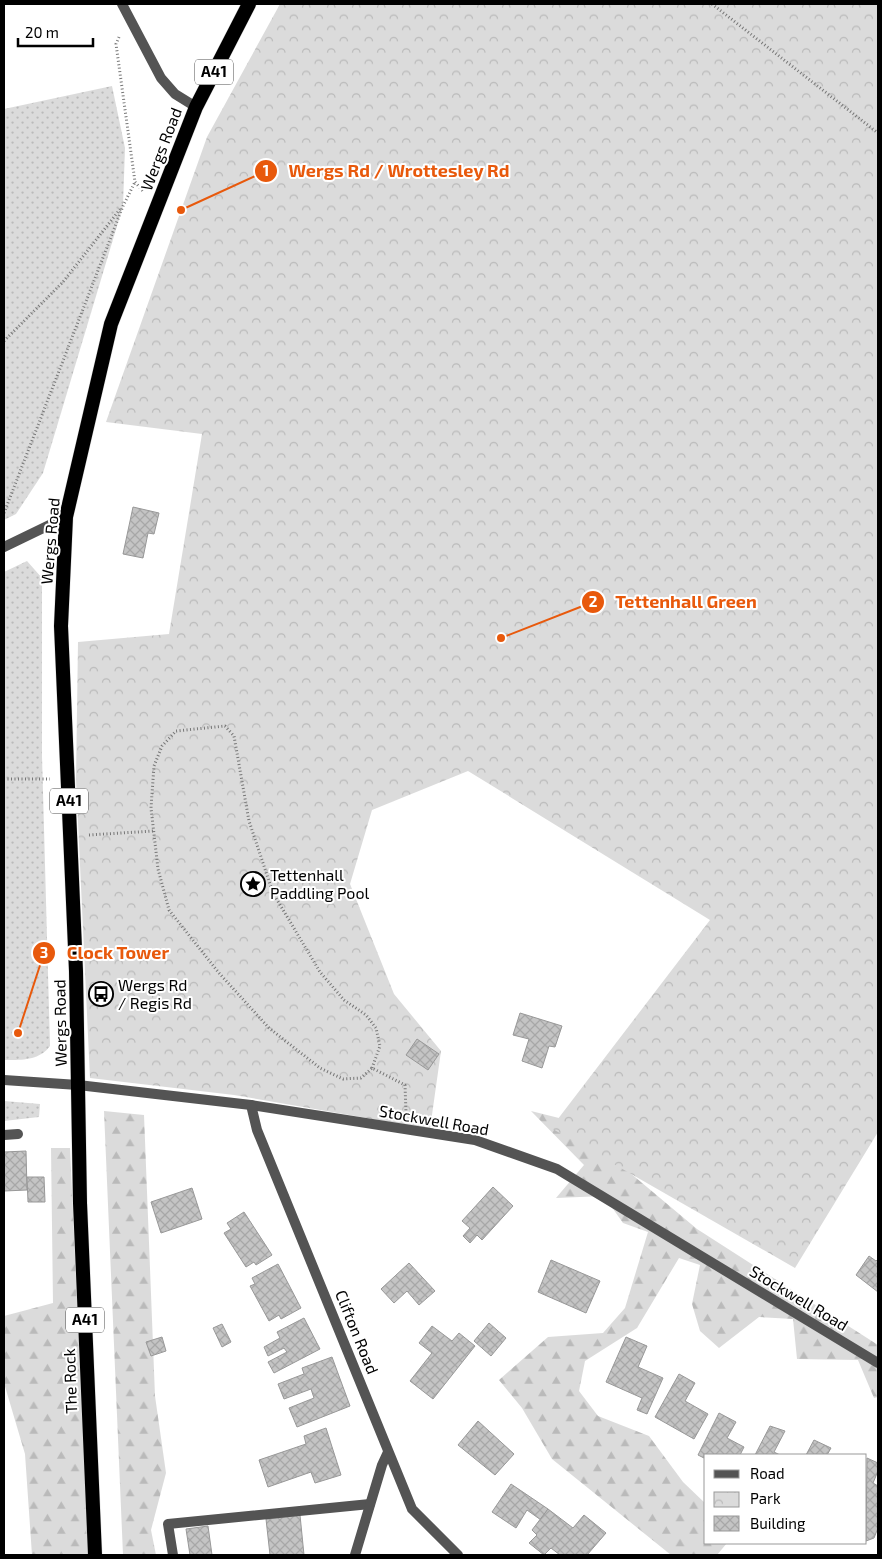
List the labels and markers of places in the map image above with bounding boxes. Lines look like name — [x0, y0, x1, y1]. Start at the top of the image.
callout: Wergs Rd / Wrottesley Rd — [253, 154, 520, 187]
callout: Tettenhall Green — [580, 585, 767, 618]
place label: Tettenhall Paddling Pool — [270, 865, 370, 902]
place icon: Tettenhall Paddling Pool — [240, 871, 266, 897]
callout: Clock Tower — [32, 937, 180, 970]
place label: Wergs Rd / Regis Rd — [118, 975, 192, 1012]
bus stop icon: Wergs Rd / Regis Rd — [88, 981, 114, 1007]

